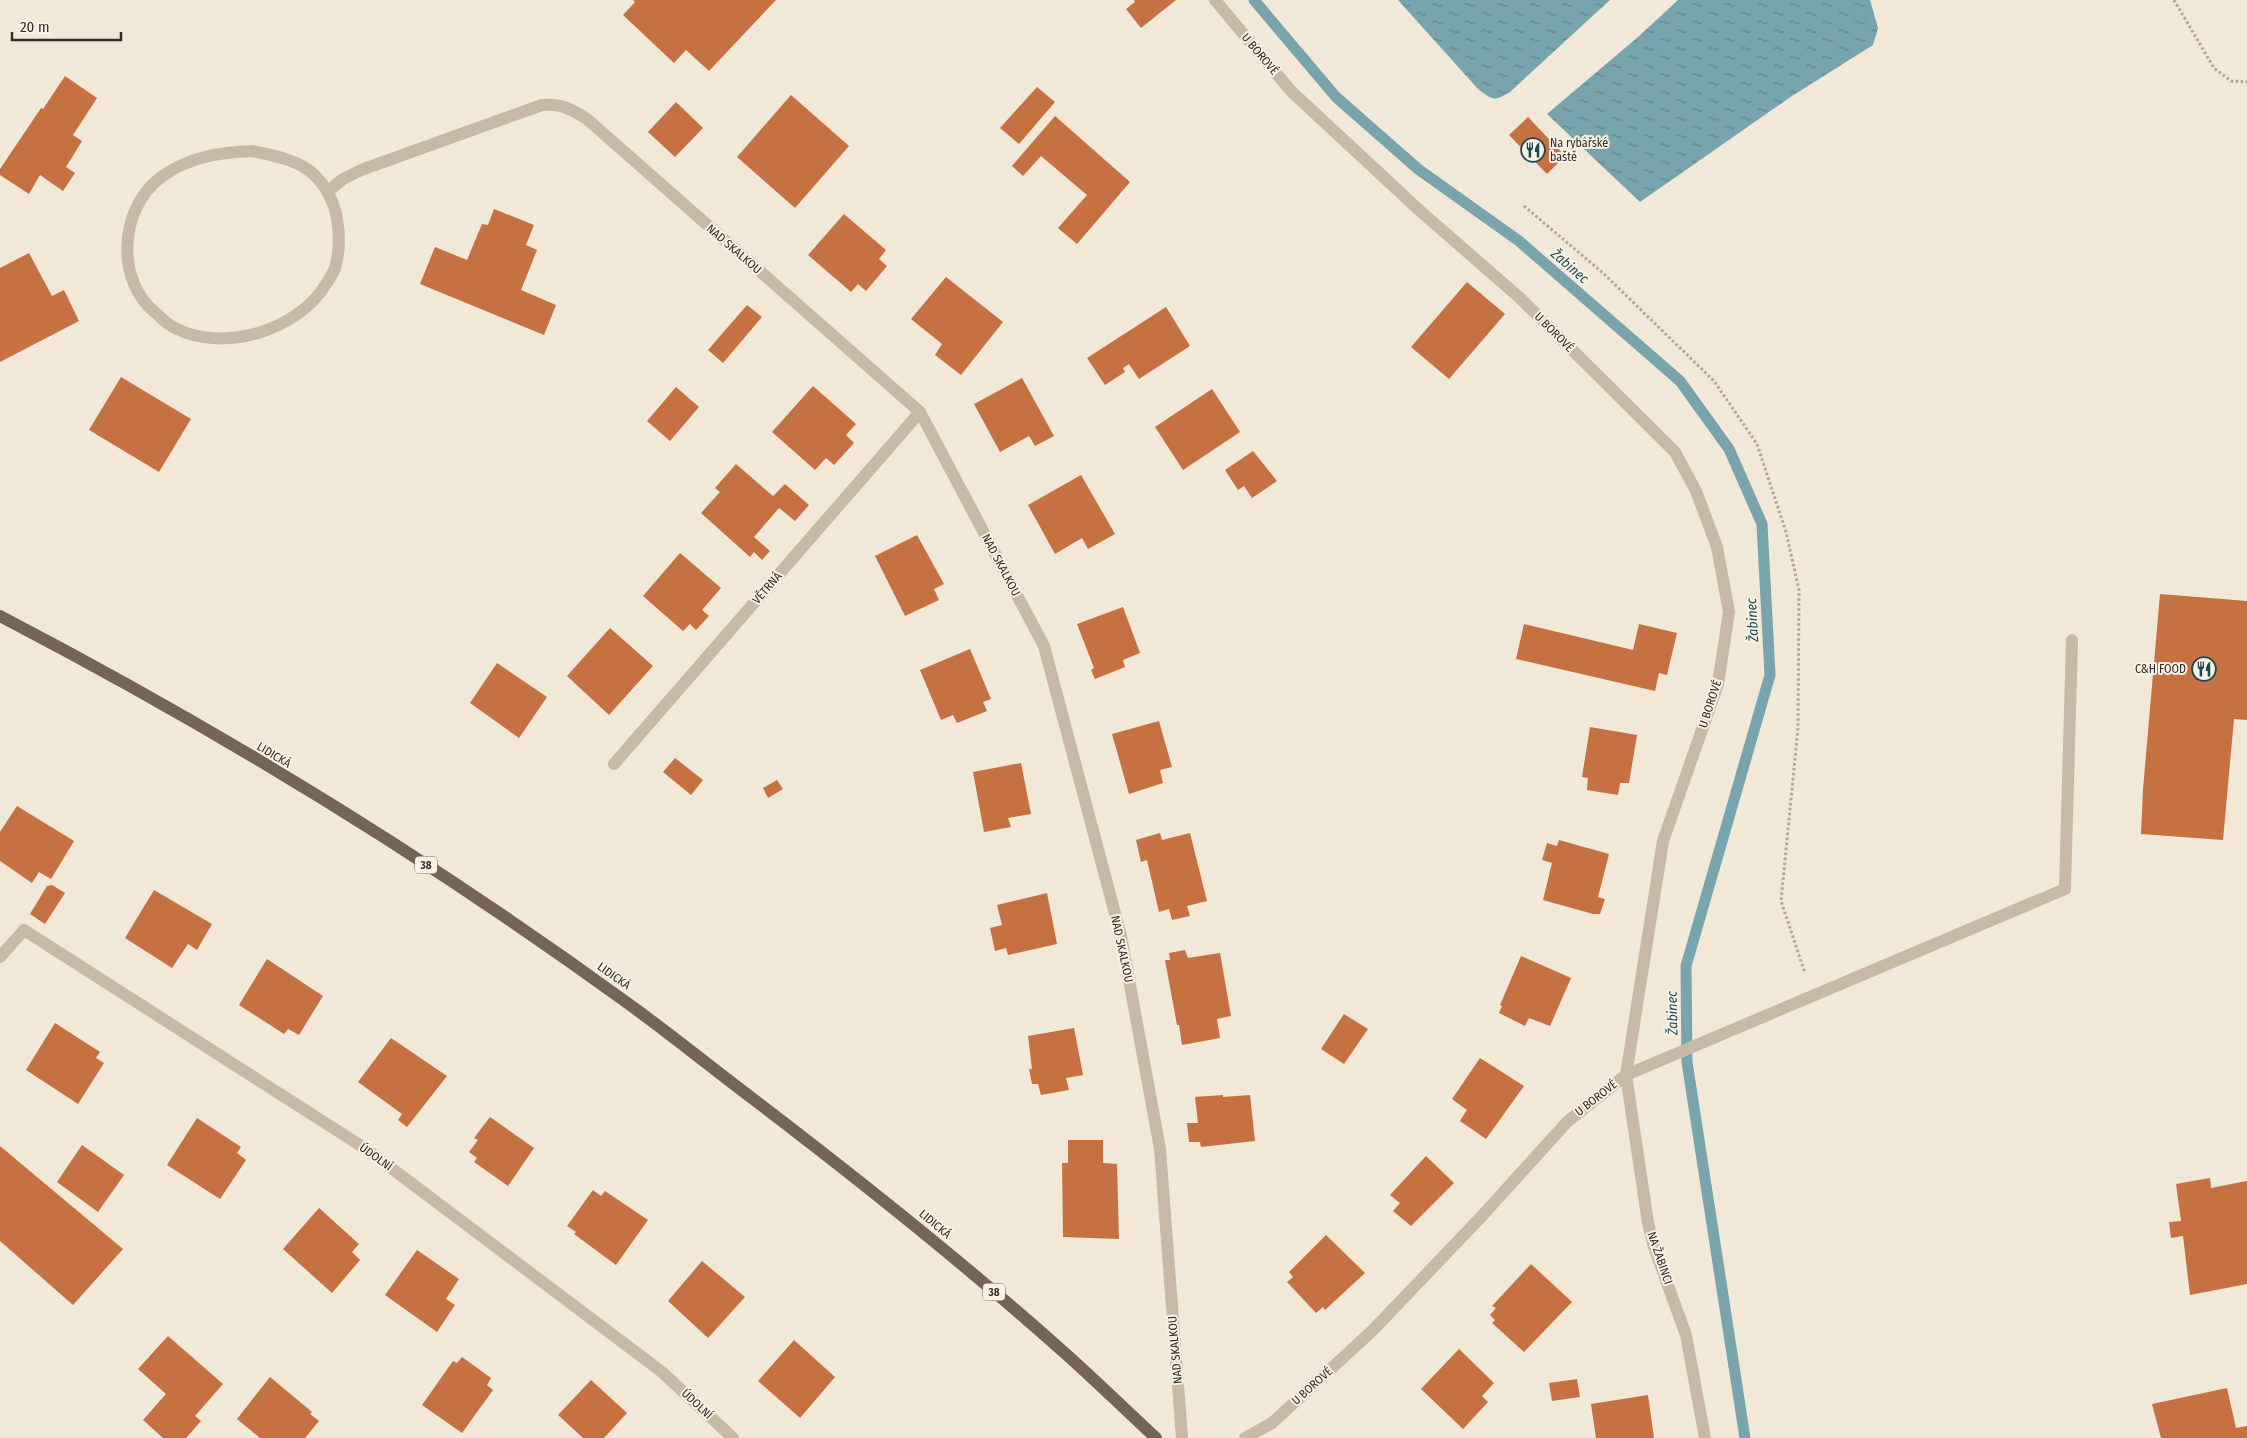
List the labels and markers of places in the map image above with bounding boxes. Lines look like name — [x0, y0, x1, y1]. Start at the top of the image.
place label: Na rybářské baště — [1550, 136, 1608, 164]
restaurant icon: Na rybářské baště — [1520, 137, 1546, 163]
restaurant icon: C&H FOOD — [2191, 656, 2217, 682]
place label: C&H FOOD — [2135, 662, 2186, 676]

